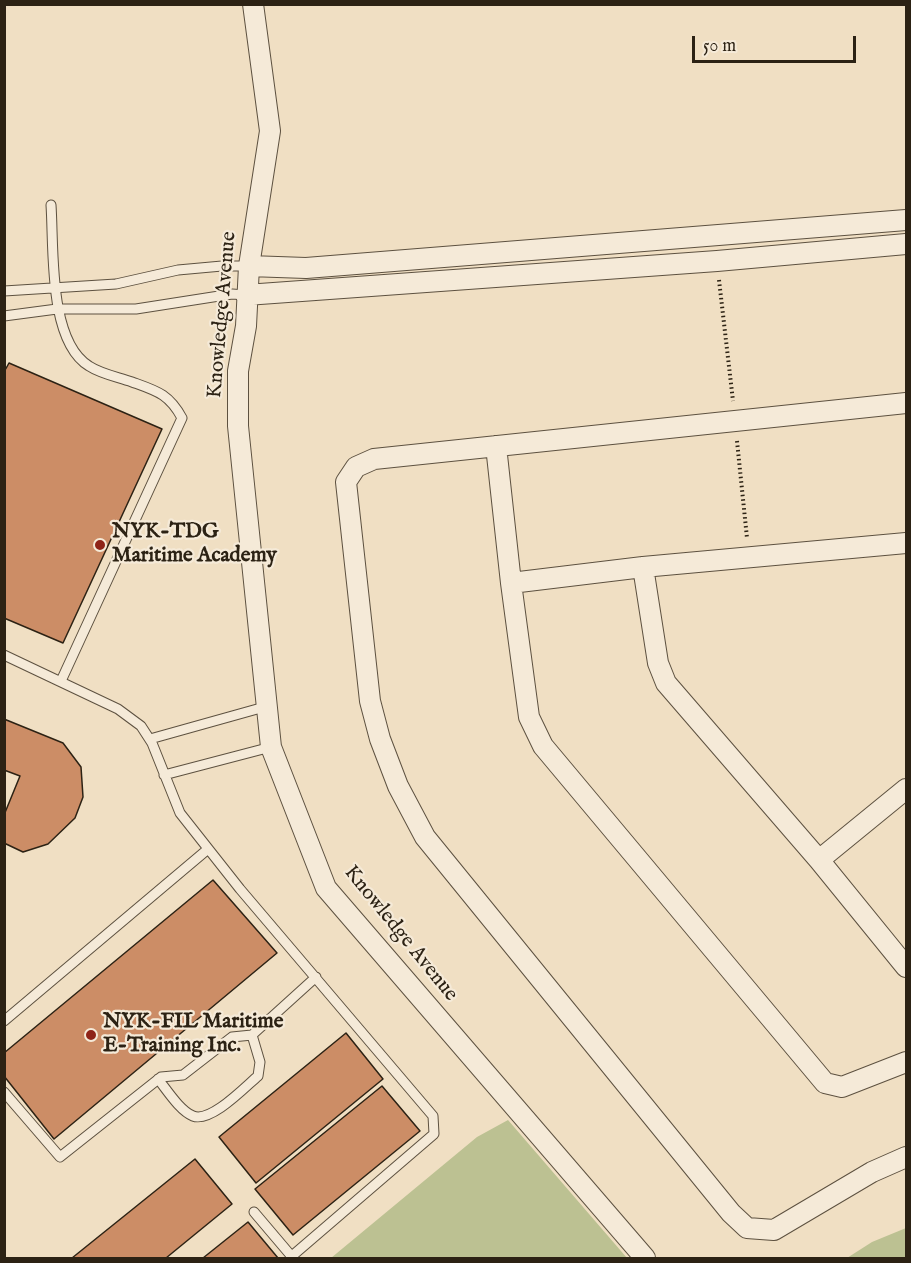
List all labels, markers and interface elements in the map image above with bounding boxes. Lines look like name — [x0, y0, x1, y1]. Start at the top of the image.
scale bar — [695, 24, 858, 62]
text: 50 m — [703, 35, 736, 58]
street label: Knowledge Avenue — [203, 231, 243, 399]
place label: NYK-TDG Maritime Academy — [112, 520, 277, 570]
marker: NYK-TDG Maritime Academy — [93, 538, 107, 552]
street label: Knowledge Avenue — [338, 861, 462, 1007]
place label: NYK-FIL Maritime E-Training Inc. — [103, 1010, 283, 1060]
marker: NYK-FIL Maritime E-Training Inc. — [84, 1028, 98, 1042]

